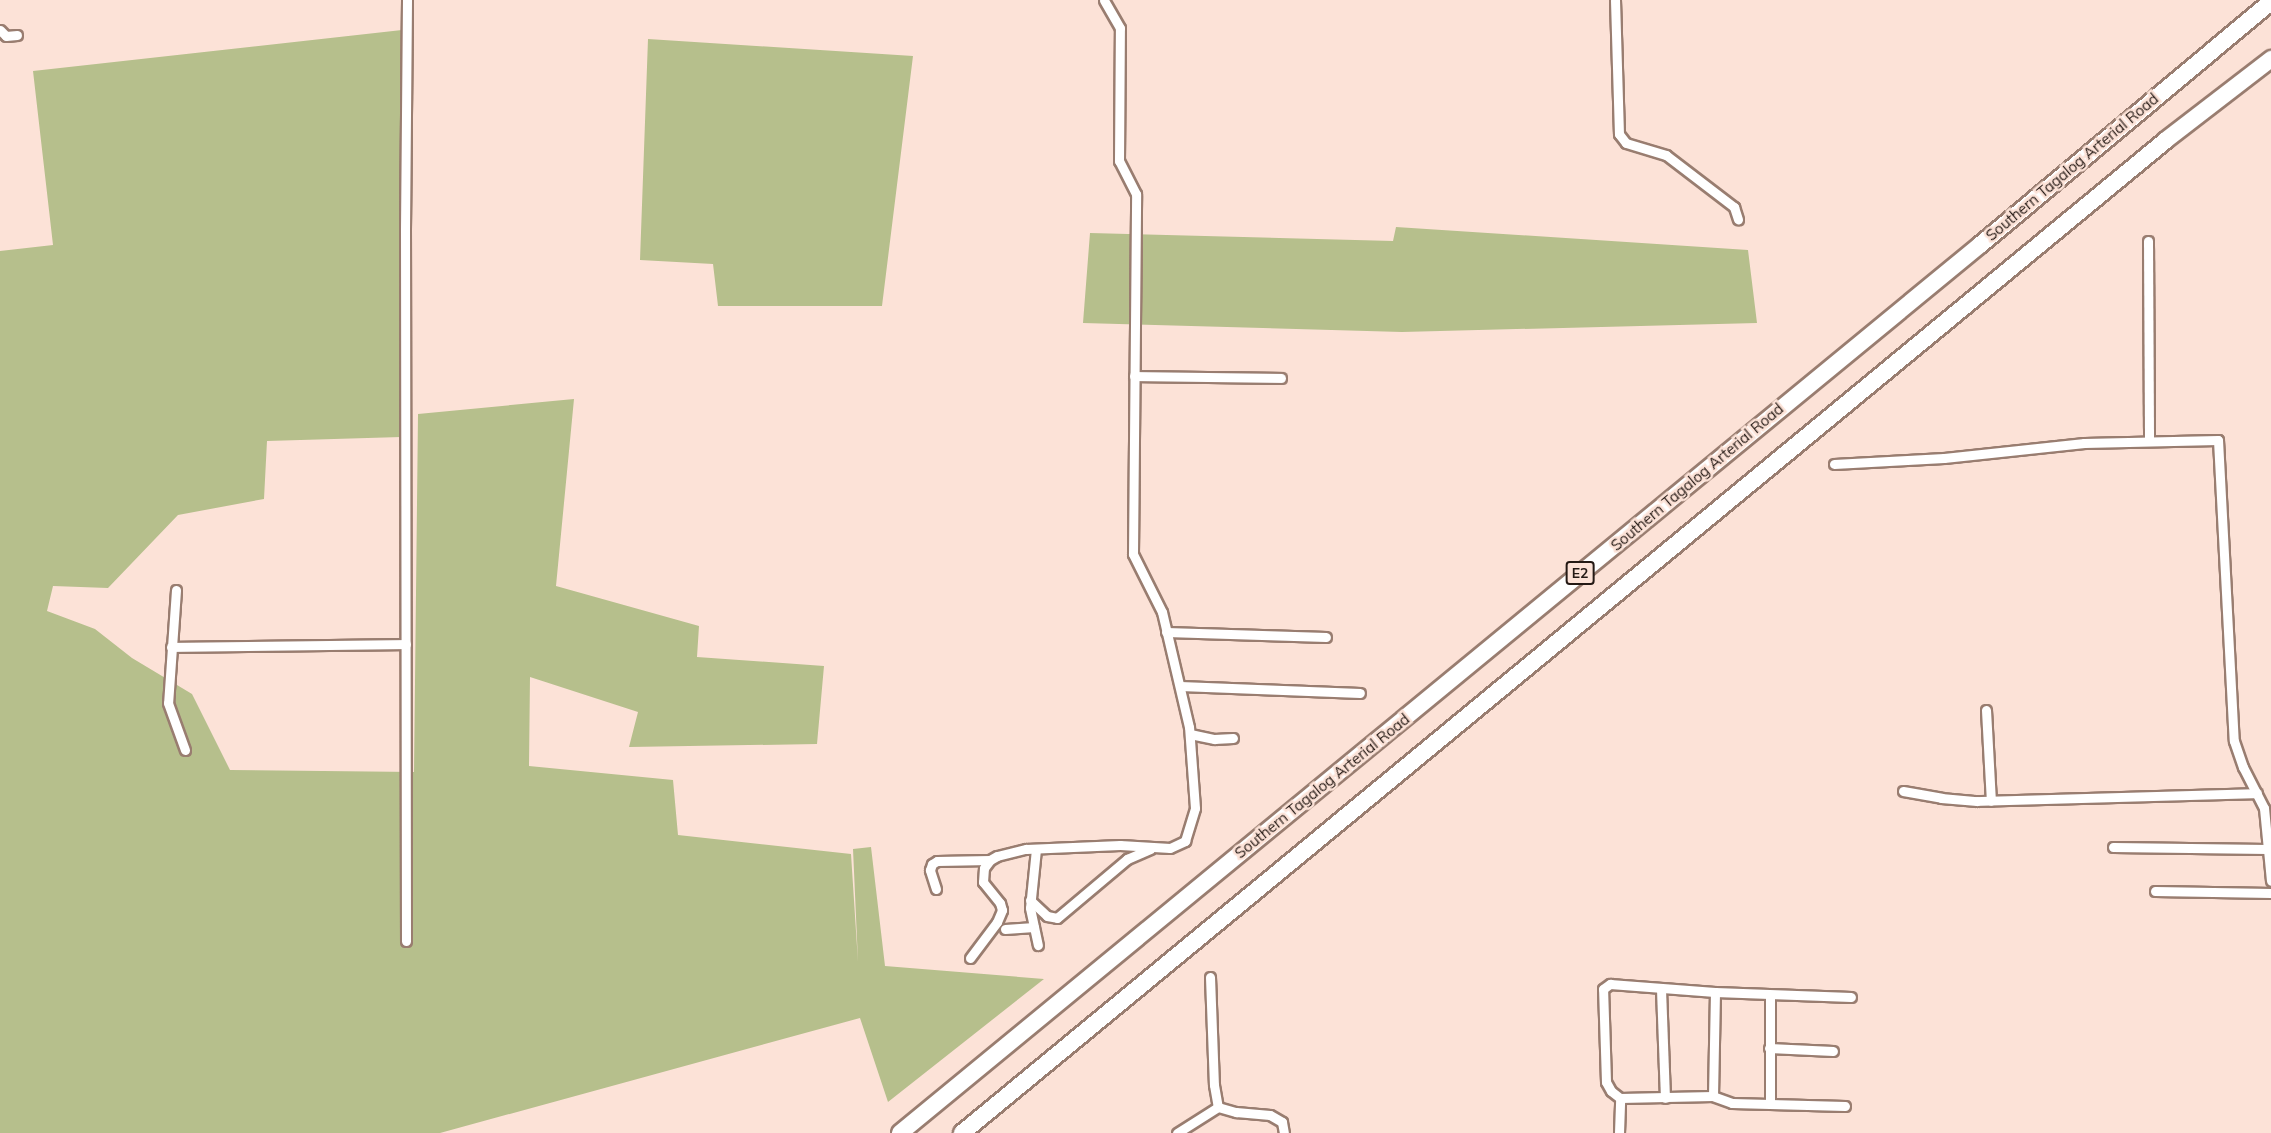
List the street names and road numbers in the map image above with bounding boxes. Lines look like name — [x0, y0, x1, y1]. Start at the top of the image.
street label: Southern Tagalog Arterial Road — [1982, 90, 2162, 244]
street label: Southern Tagalog Arterial Road — [1607, 400, 1787, 554]
road number: E2 — [1565, 562, 1595, 584]
street label: Southern Tagalog Arterial Road — [1231, 710, 1413, 862]

